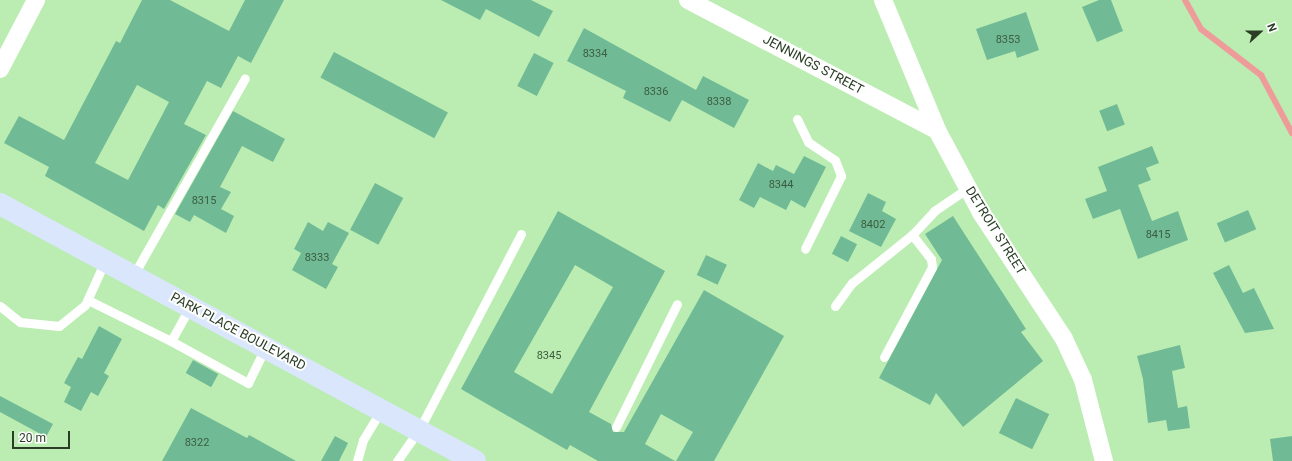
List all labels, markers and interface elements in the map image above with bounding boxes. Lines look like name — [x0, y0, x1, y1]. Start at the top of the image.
north arrow — [1240, 12, 1280, 52]
text: N — [1264, 22, 1279, 33]
street label: JENNINGS STREET — [760, 32, 866, 98]
house number: 8353 — [996, 33, 1020, 47]
house number: 8334 — [583, 47, 607, 61]
house number: 8336 — [644, 85, 668, 99]
house number: 8338 — [707, 95, 731, 109]
house number: 8344 — [769, 178, 793, 192]
street label: DETROIT STREET — [962, 184, 1028, 278]
house number: 8315 — [192, 194, 216, 208]
house number: 8402 — [861, 218, 885, 232]
house number: 8415 — [1146, 228, 1170, 242]
house number: 8333 — [305, 251, 329, 265]
street label: PARK PLACE BOULEVARD — [168, 290, 308, 374]
house number: 8345 — [537, 349, 561, 363]
scale bar — [14, 423, 72, 449]
text: 20 m — [19, 431, 46, 445]
house number: 8322 — [185, 436, 209, 450]

